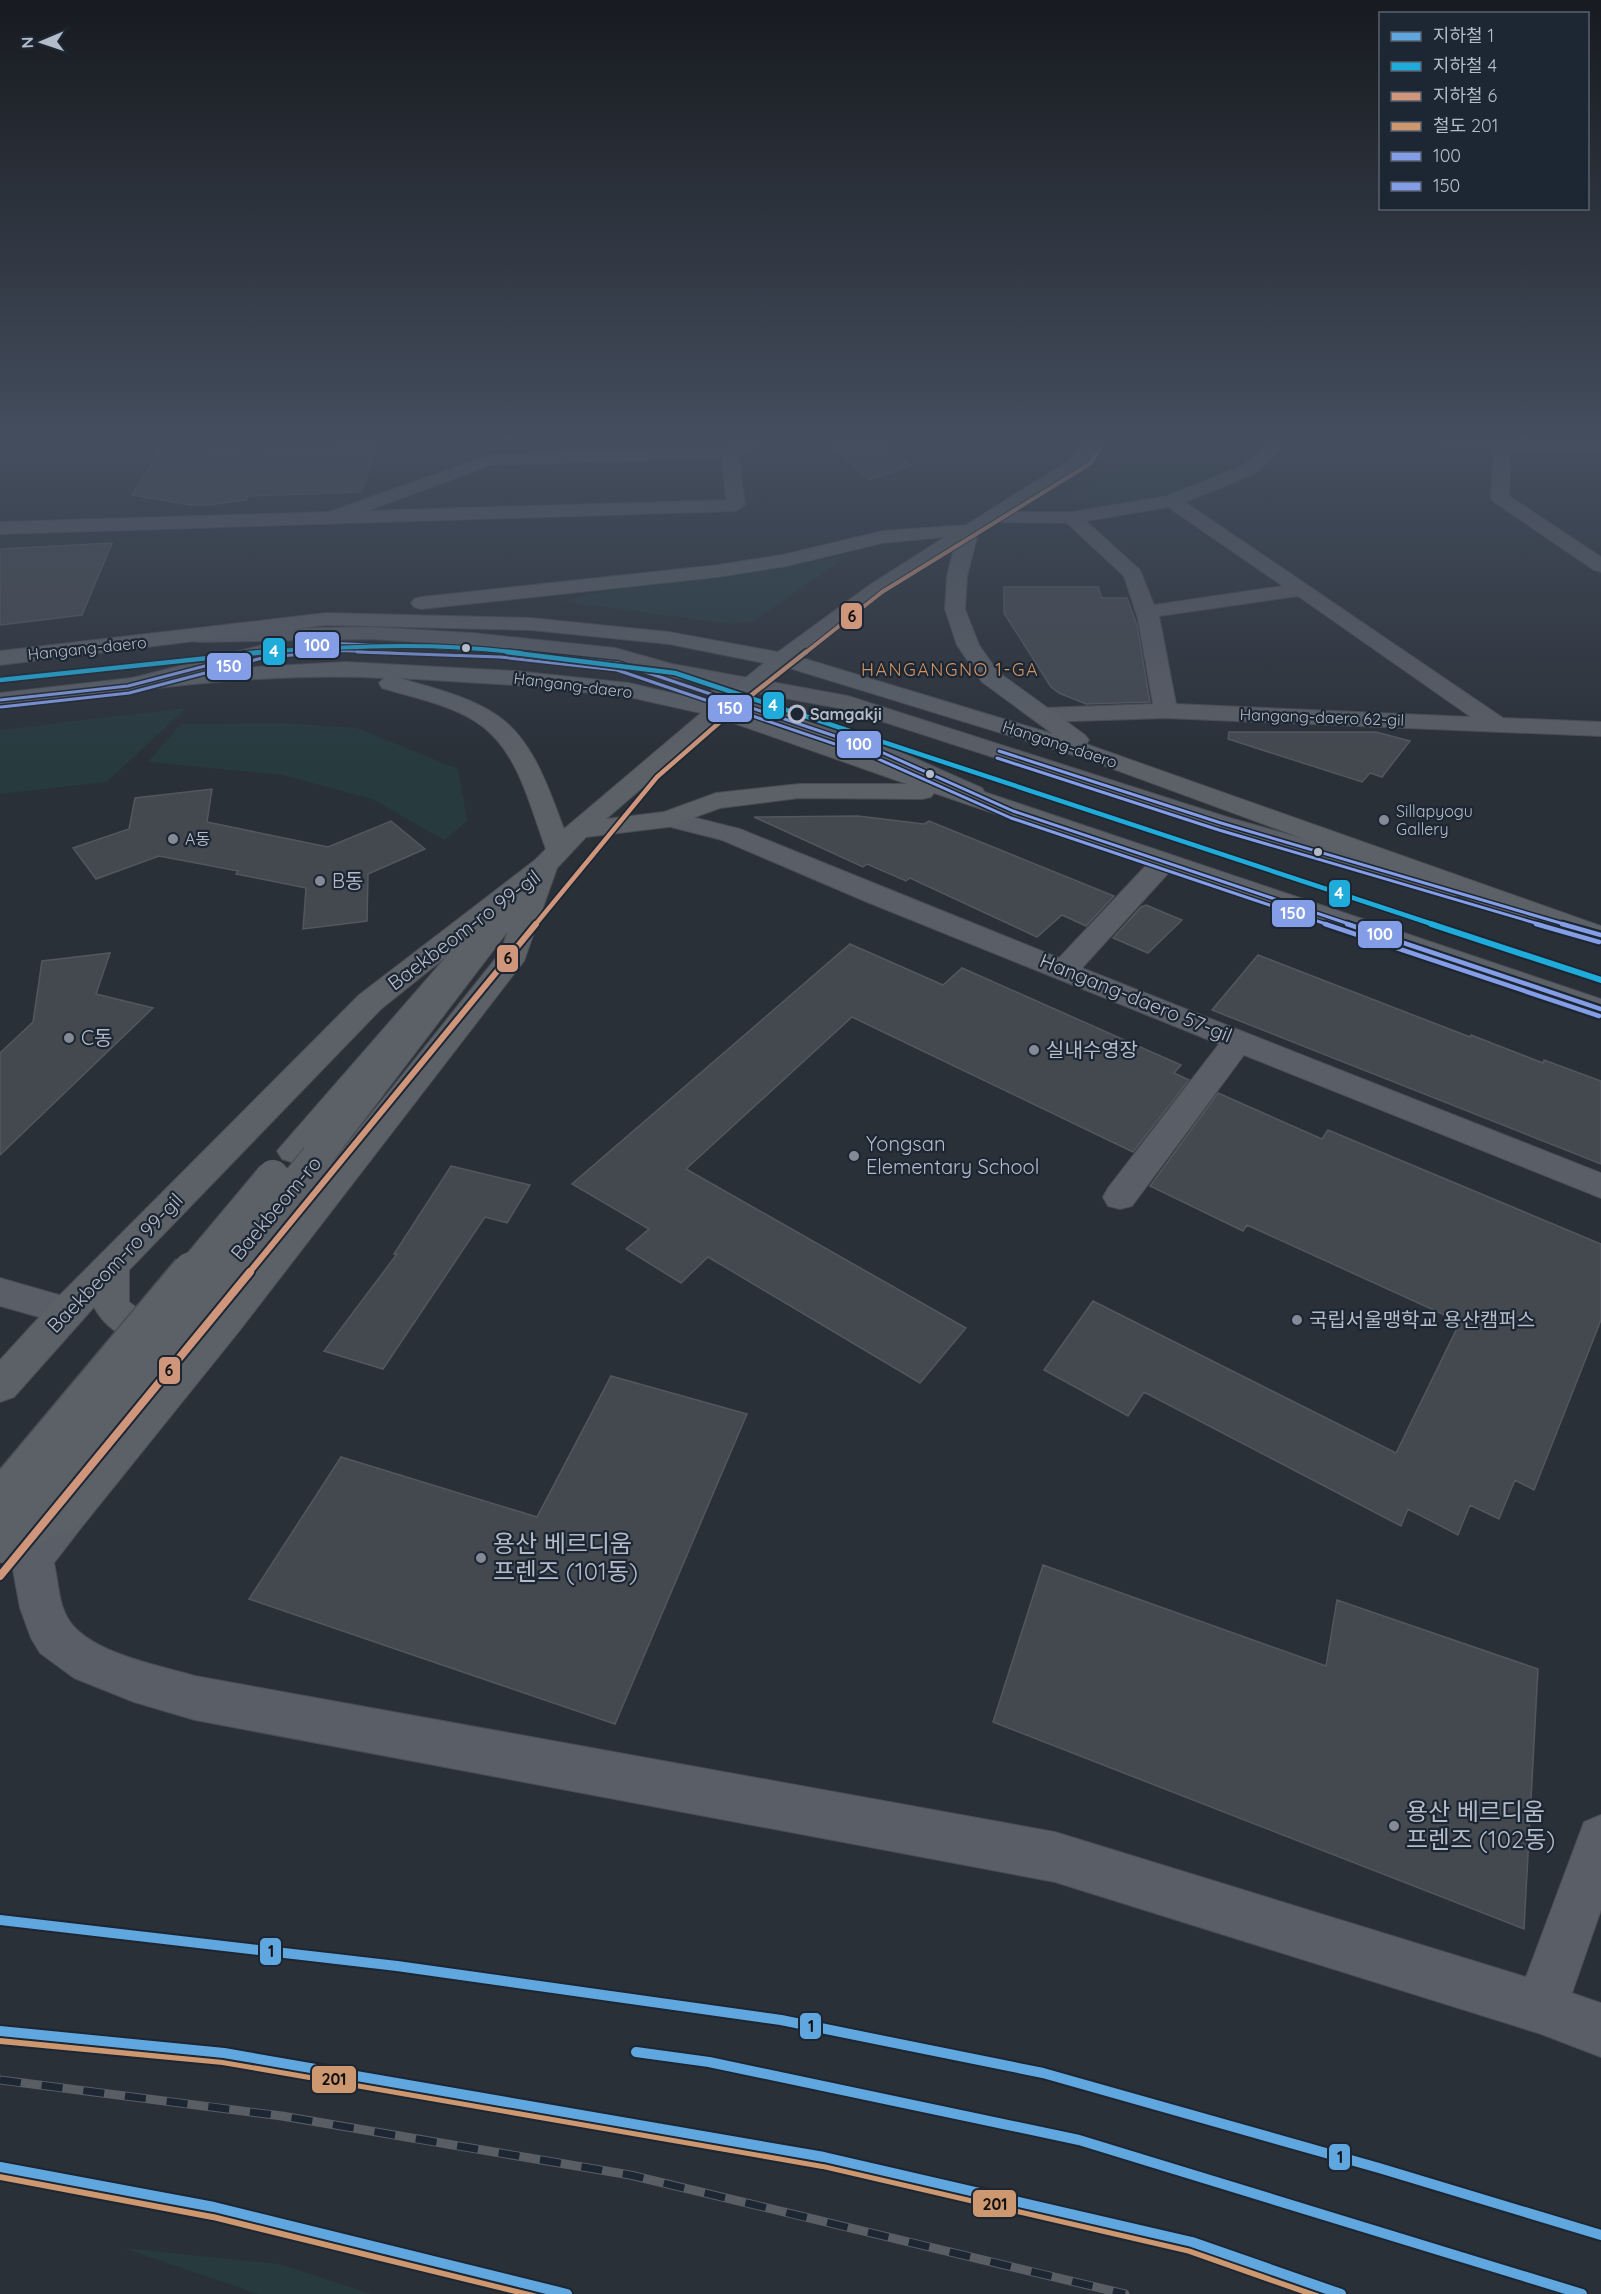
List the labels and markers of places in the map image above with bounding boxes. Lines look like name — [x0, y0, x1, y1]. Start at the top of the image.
unlabelled marker — [460, 642, 472, 654]
place label: Samgakji — [810, 704, 882, 724]
marker: Samgakji — [788, 705, 806, 723]
unlabelled marker — [924, 768, 936, 780]
place label: Sillapyogu Gallery — [1396, 801, 1473, 839]
marker: Sillapyogu Gallery — [1377, 813, 1391, 827]
place label: A동 — [185, 829, 210, 849]
marker: A동 — [166, 832, 180, 846]
unlabelled marker — [1312, 846, 1324, 858]
place label: B동 — [332, 868, 363, 893]
marker: B동 — [313, 874, 327, 888]
place label: C동 — [81, 1025, 112, 1050]
marker: C동 — [62, 1031, 76, 1045]
place label: 실내수영장 — [1046, 1037, 1138, 1062]
marker: 실내수영장 — [1027, 1043, 1041, 1057]
place label: Yongsan Elementary School — [866, 1131, 1039, 1179]
marker: Yongsan Elementary School — [847, 1149, 861, 1163]
place label: 국립서울맹학교 용산캠퍼스 — [1309, 1307, 1535, 1332]
marker: 국립서울맹학교 용산캠퍼스 — [1290, 1313, 1304, 1327]
place label: 용산 베르디움 프렌즈 (101동) — [493, 1528, 638, 1586]
marker: 용산 베르디움 프렌즈 (101동) — [474, 1551, 488, 1565]
place label: 용산 베르디움 프렌즈 (102동) — [1406, 1796, 1555, 1854]
marker: 용산 베르디움 프렌즈 (102동) — [1387, 1819, 1401, 1833]

